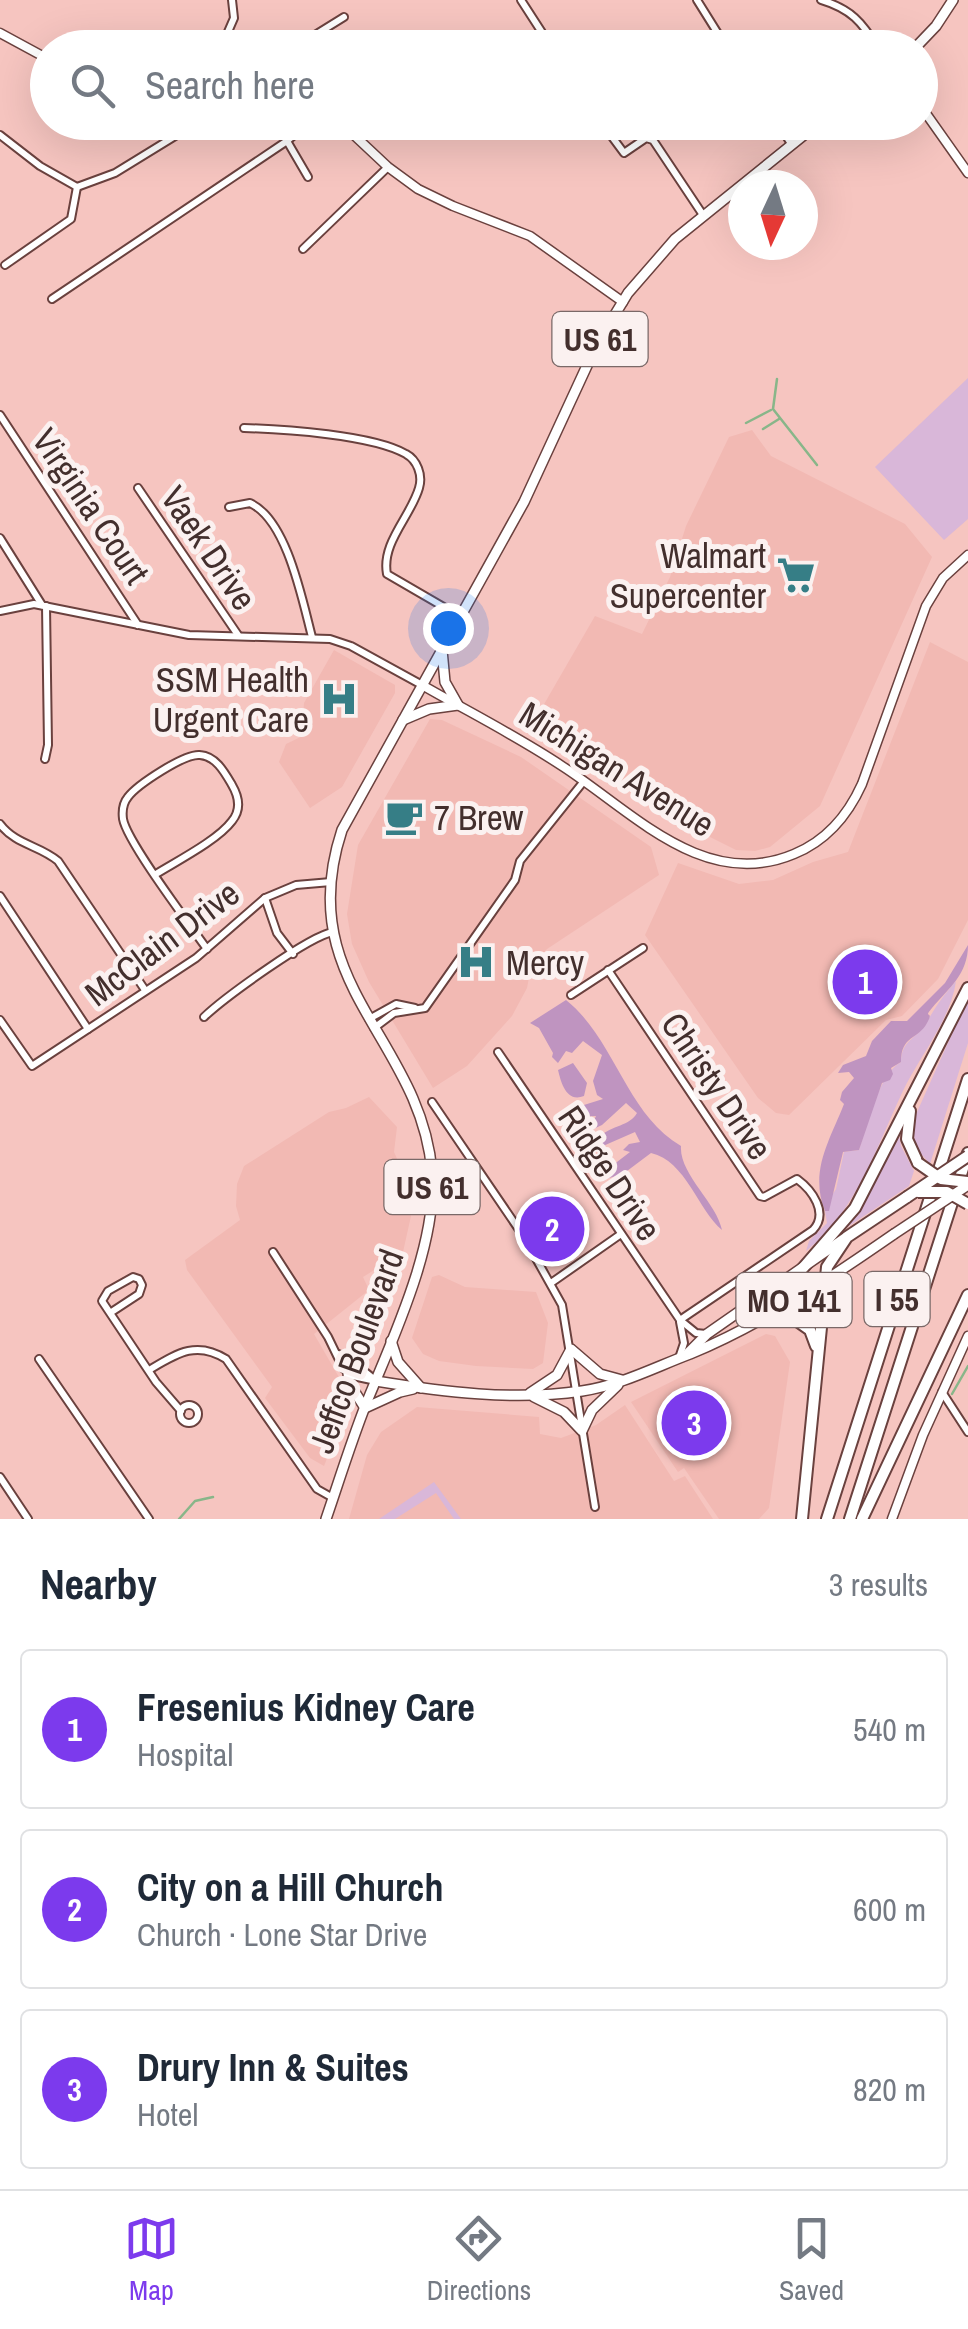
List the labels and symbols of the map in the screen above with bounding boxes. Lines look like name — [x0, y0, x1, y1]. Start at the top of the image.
north arrow — [728, 170, 818, 260]
road number: US 61 — [552, 312, 648, 366]
street label: Virginia Court — [22, 419, 160, 593]
street label: Vaek Drive — [150, 477, 268, 619]
place label: Walmart Supercenter — [610, 532, 766, 619]
supermarket icon: Walmart Supercenter — [775, 554, 817, 596]
your location — [423, 603, 474, 654]
place label: SSM Health Urgent Care — [153, 656, 309, 743]
hospital icon: SSM Health Urgent Care — [318, 678, 360, 720]
street label: Michigan Avenue — [511, 690, 723, 848]
place label: 7 Brew — [434, 794, 524, 841]
cafe icon: 7 Brew — [383, 796, 425, 838]
street label: McClain Drive — [75, 870, 249, 1016]
place label: Mercy — [506, 939, 585, 986]
hospital icon: Mercy — [455, 941, 497, 983]
pin: 1 — [832, 944, 898, 1020]
street label: Christy Drive — [651, 1003, 783, 1169]
street label: Ridge Drive — [548, 1096, 672, 1250]
road number: US 61 — [384, 1160, 480, 1214]
pin: 2 — [520, 1192, 584, 1266]
street label: Jeffco Boulevard — [297, 1243, 415, 1459]
road number: I 55 — [864, 1272, 930, 1326]
road number: MO 141 — [736, 1273, 852, 1327]
pin: 3 — [662, 1386, 726, 1460]

